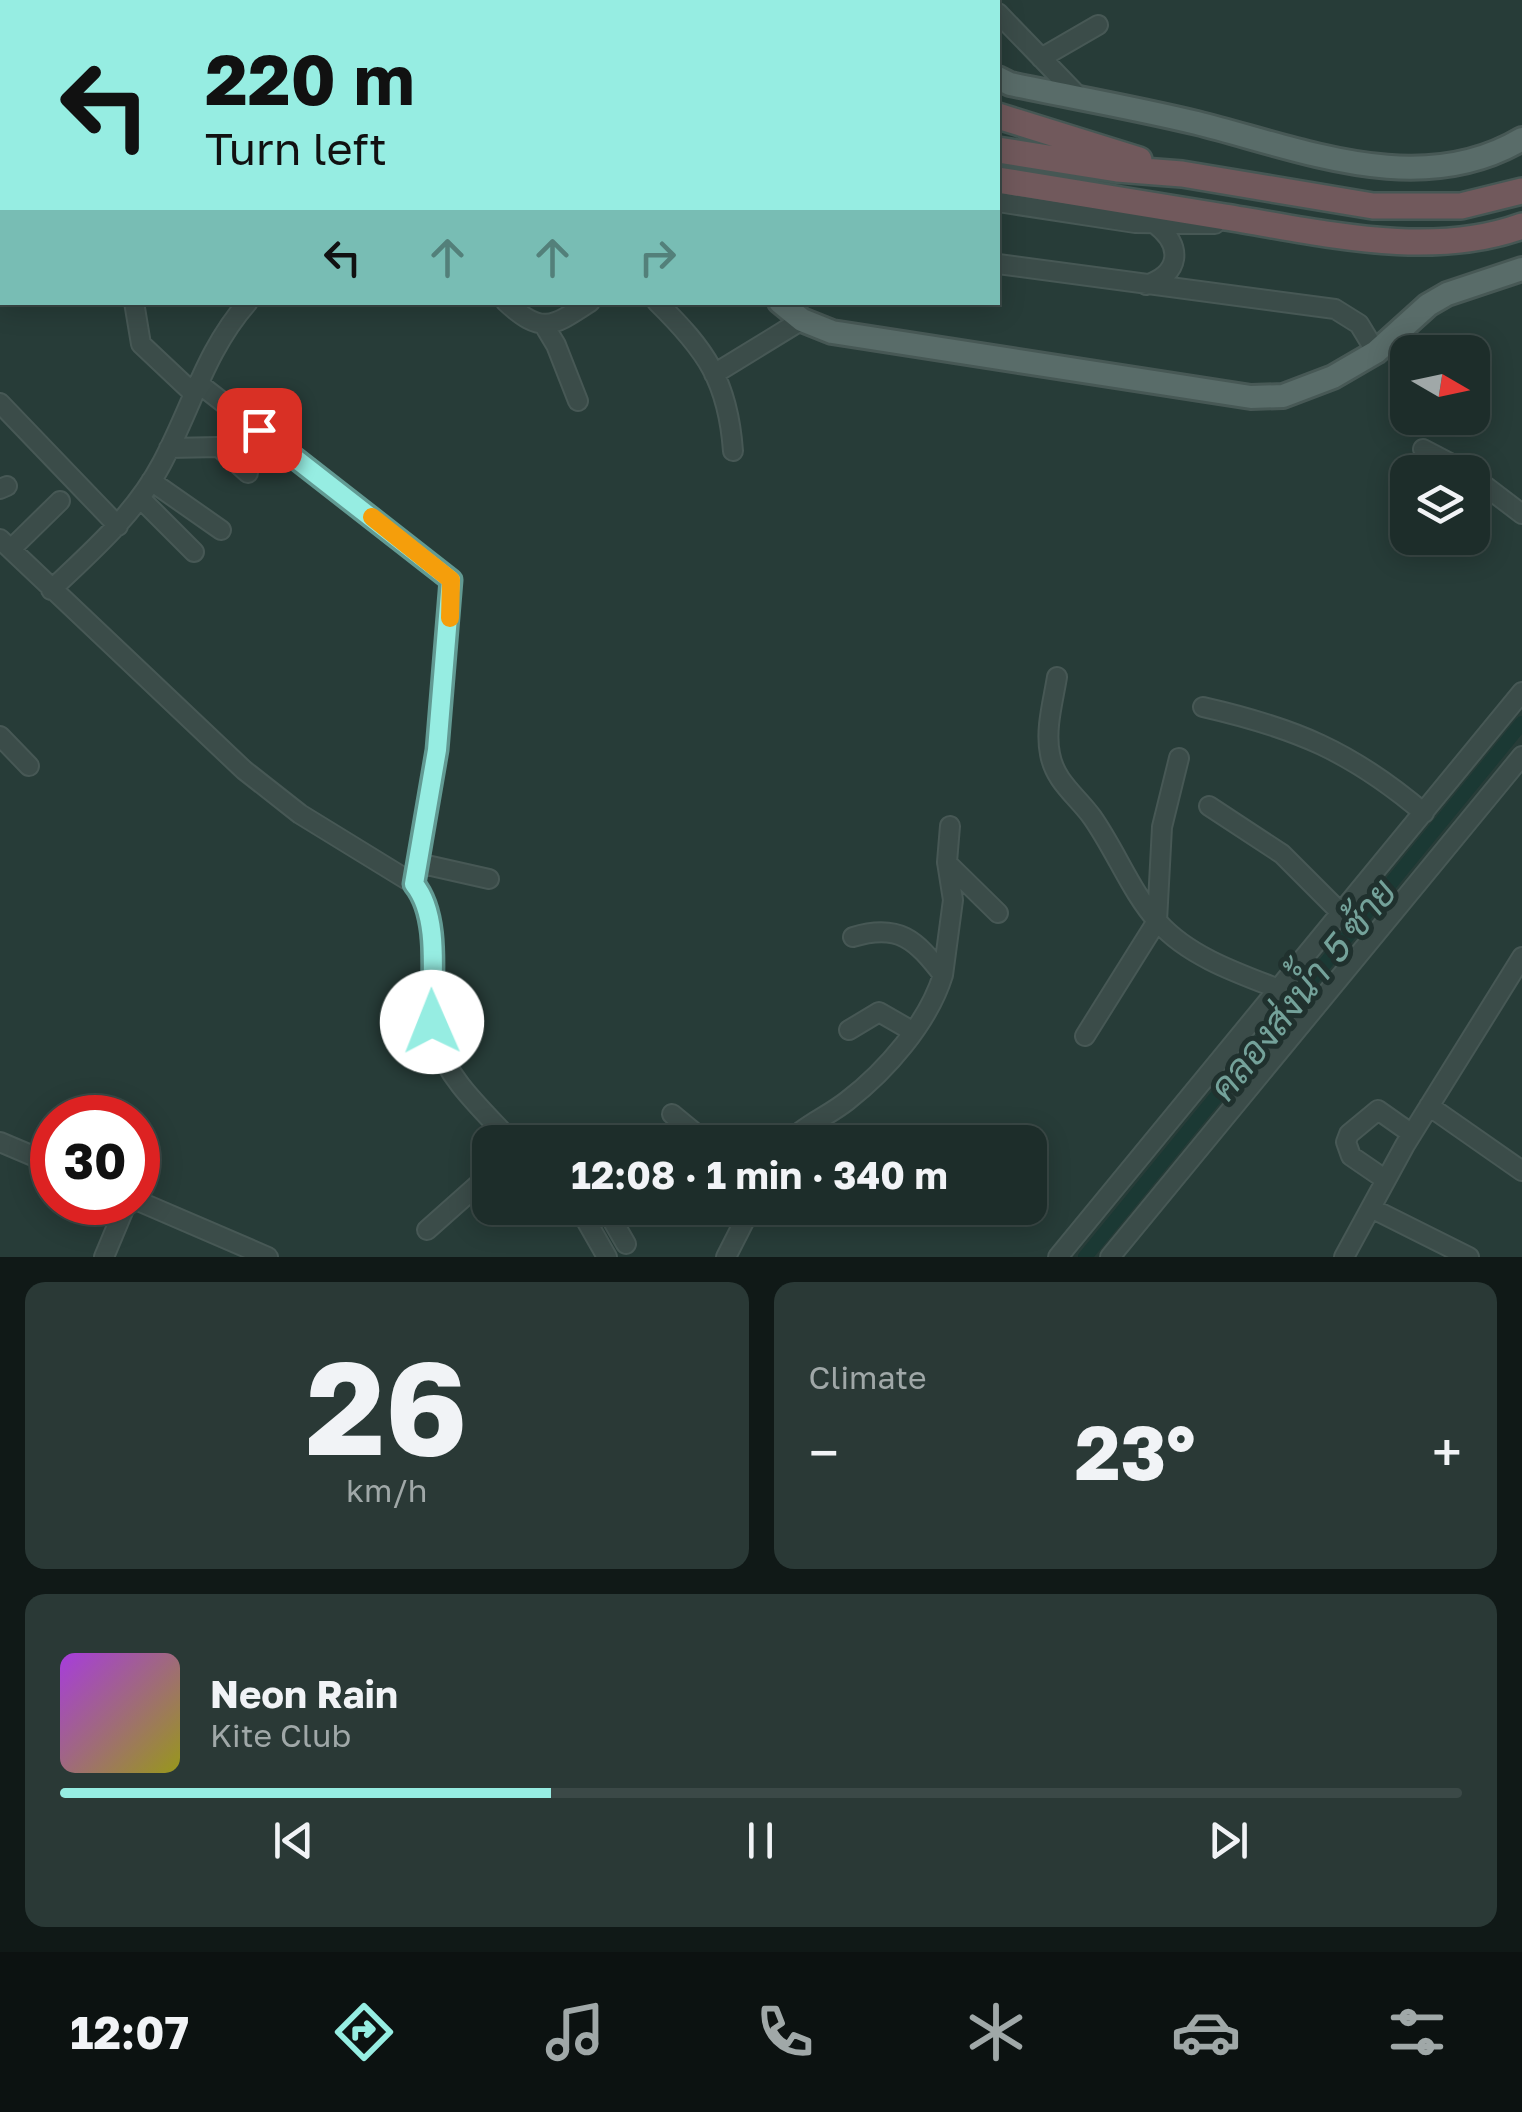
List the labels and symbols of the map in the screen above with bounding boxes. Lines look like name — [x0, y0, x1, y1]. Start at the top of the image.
north arrow — [1390, 335, 1490, 435]
pin — [217, 388, 302, 473]
water label: คลองส่งน้ำ 5 ซ้าย — [1193, 864, 1405, 1109]
position arrow — [380, 970, 484, 1074]
speed limit sign: 30 — [30, 1095, 160, 1225]

